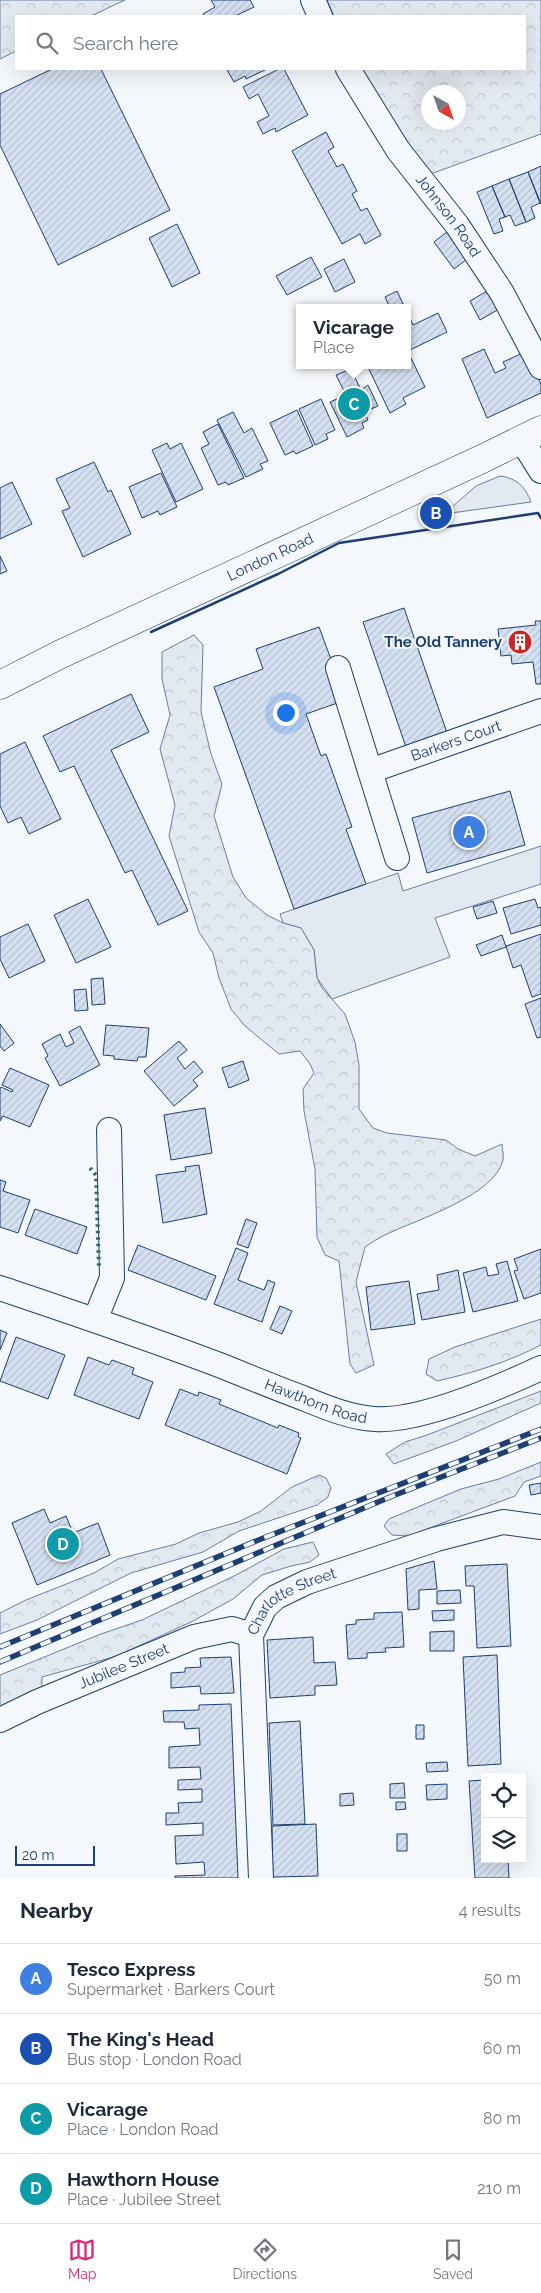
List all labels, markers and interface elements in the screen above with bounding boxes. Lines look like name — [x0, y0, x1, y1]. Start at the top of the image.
search box — [15, 15, 526, 70]
icon: search — [33, 29, 61, 57]
text: Search here — [73, 32, 179, 54]
north arrow — [421, 85, 466, 130]
street label: Johnson Road — [412, 171, 485, 260]
popup — [296, 304, 411, 369]
text: Vicarage — [313, 316, 394, 338]
text: Place — [313, 338, 354, 357]
pin: C — [338, 385, 370, 423]
pin: B — [420, 494, 452, 532]
street label: London Road — [224, 529, 316, 585]
building icon: The Old Tannery — [507, 629, 533, 655]
place label: The Old Tannery — [384, 633, 503, 651]
your location — [273, 700, 299, 726]
street label: Barkers Court — [408, 717, 504, 765]
pin: A — [453, 813, 485, 851]
street label: Hawthorn Road — [262, 1375, 369, 1427]
pin: D — [47, 1525, 79, 1563]
street label: Charlotte Street — [243, 1564, 338, 1638]
street label: Jubilee Street — [76, 1639, 171, 1693]
map controls — [481, 1773, 526, 1863]
button: locate — [481, 1773, 526, 1818]
button: layers — [481, 1818, 526, 1863]
scale bar — [15, 1843, 95, 1866]
text: 20 m — [22, 1847, 54, 1863]
text: Nearby — [20, 1898, 93, 1923]
text: 4 results — [459, 1901, 521, 1920]
text: Tesco Express — [67, 1958, 195, 1980]
text: A — [31, 1969, 41, 1988]
text: 50 m — [484, 1969, 521, 1988]
text: Supermarket · Barkers Court — [67, 1980, 275, 1999]
text: The King's Head — [67, 2028, 214, 2050]
text: B — [31, 2039, 41, 2058]
text: 60 m — [483, 2039, 521, 2058]
text: Bus stop · London Road — [67, 2050, 242, 2069]
text: Vicarage — [67, 2098, 148, 2120]
text: C — [31, 2109, 41, 2128]
text: 80 m — [483, 2109, 521, 2128]
text: Place · London Road — [67, 2120, 219, 2139]
text: Hawthorn House — [67, 2168, 219, 2190]
text: D — [30, 2179, 42, 2198]
text: 210 m — [477, 2179, 521, 2198]
text: Place · Jubilee Street — [67, 2190, 221, 2209]
tab: Map — [68, 2236, 96, 2282]
tab: Directions — [232, 2236, 297, 2282]
tab: Saved — [433, 2236, 473, 2282]

